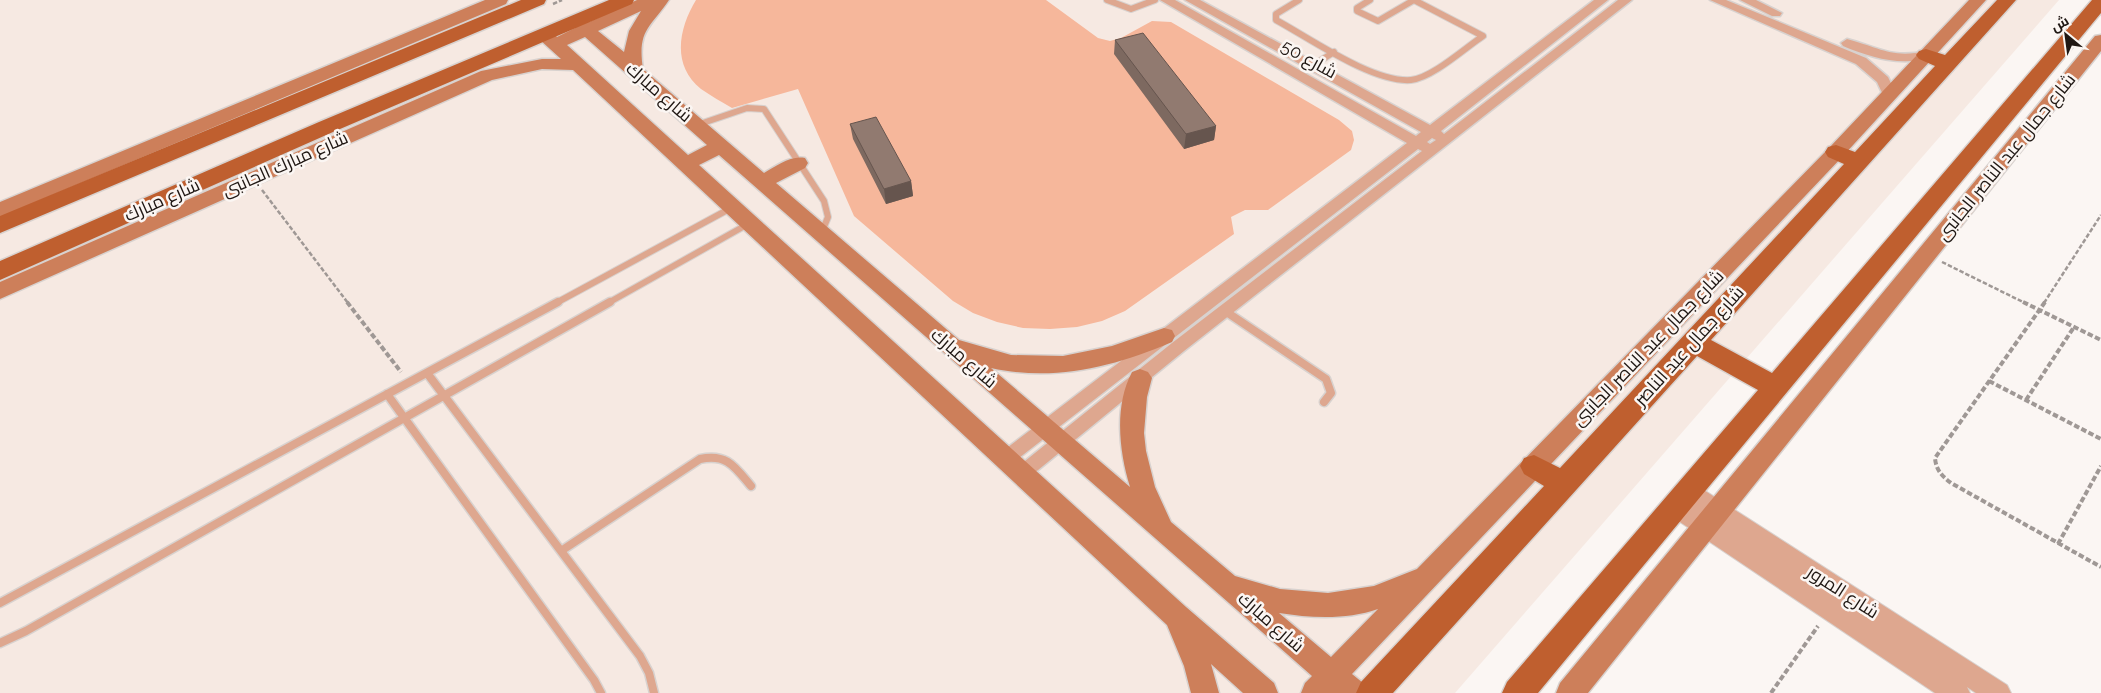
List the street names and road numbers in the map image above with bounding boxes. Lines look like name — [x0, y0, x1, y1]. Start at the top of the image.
street label: شارع 50 — [1277, 35, 1341, 84]
street label: شارع مبارك — [621, 57, 697, 127]
street label: شارع جمال عبد الناصر الجانبى — [1932, 69, 2081, 246]
street label: شارع مبارك الجانبى — [218, 126, 352, 203]
street label: شارع مبارك — [121, 174, 204, 227]
street label: شارع جمال عبد الناصر الجانبى — [1568, 265, 1729, 431]
street label: شارع جمال عبد الناصر — [1629, 282, 1749, 412]
street label: شارع مبارك — [926, 323, 1002, 393]
street label: شارع المرور — [1802, 560, 1883, 624]
street label: شارع مبارك — [1233, 587, 1309, 657]

